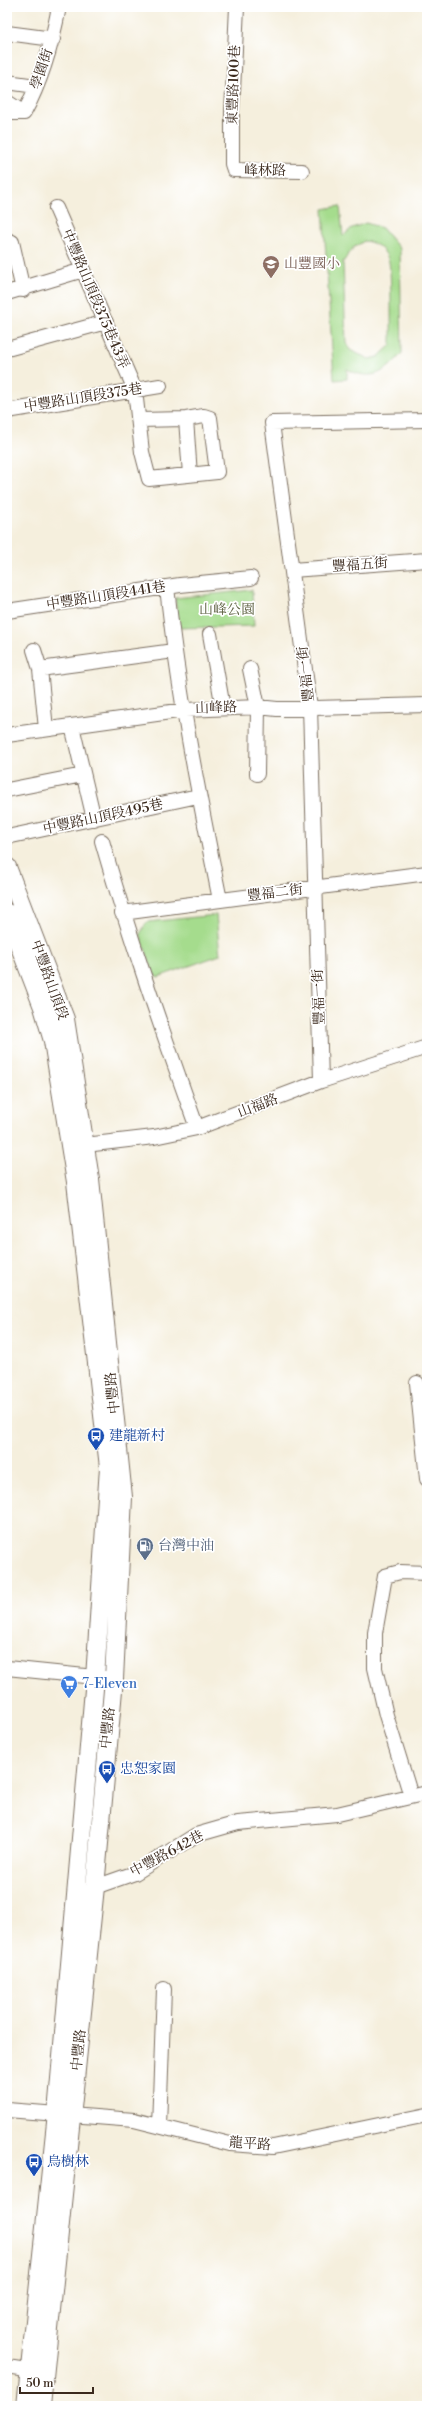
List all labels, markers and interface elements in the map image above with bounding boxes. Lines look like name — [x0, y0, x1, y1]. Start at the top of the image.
street label: 東豐路100巷 — [224, 45, 244, 125]
street label: 學園街 — [27, 46, 57, 92]
street label: 峰林路 — [244, 162, 286, 180]
street label: 中豐路山頂段375巷43弄 — [57, 226, 133, 372]
school or university icon: 山豐國小 — [261, 254, 281, 279]
place label: 山豐國小 — [284, 255, 340, 273]
street label: 中豐路山頂段375巷 — [22, 380, 144, 416]
street label: 豐福五街 — [331, 554, 389, 576]
street label: 中豐路山頂段441巷 — [45, 578, 167, 614]
park label: 山峰公園 — [199, 601, 255, 619]
street label: 豐福一街 — [294, 645, 318, 703]
street label: 山峰路 — [195, 698, 237, 718]
street label: 中豐路山頂段495巷 — [41, 795, 165, 839]
street label: 豐福二街 — [246, 881, 304, 905]
street label: 中豐路山頂段 — [26, 937, 72, 1023]
street label: 豐福一街 — [309, 969, 329, 1025]
street label: 山福路 — [235, 1090, 281, 1122]
street label: 中豐路 — [102, 1371, 124, 1415]
bus stop icon: 建龍新村 — [86, 1426, 106, 1451]
place label: 建龍新村 — [109, 1427, 165, 1445]
fuel station icon: 台灣中油 — [135, 1536, 155, 1561]
place label: 台灣中油 — [158, 1537, 214, 1555]
supermarket icon: 7-Eleven — [59, 1674, 79, 1699]
place label: 7-Eleven — [82, 1675, 138, 1693]
street label: 中豐路 — [97, 1706, 119, 1750]
bus stop icon: 忠恕家園 — [97, 1759, 117, 1784]
place label: 忠恕家園 — [120, 1760, 176, 1778]
street label: 中豐路642巷 — [127, 1827, 207, 1881]
street label: 中豐路 — [68, 2028, 90, 2072]
street label: 龍平路 — [228, 2134, 272, 2154]
bus stop icon: 烏樹林 — [24, 2152, 44, 2177]
place label: 烏樹林 — [47, 2153, 89, 2171]
scale bar — [20, 2369, 93, 2395]
text: 50 m — [26, 2376, 54, 2391]

